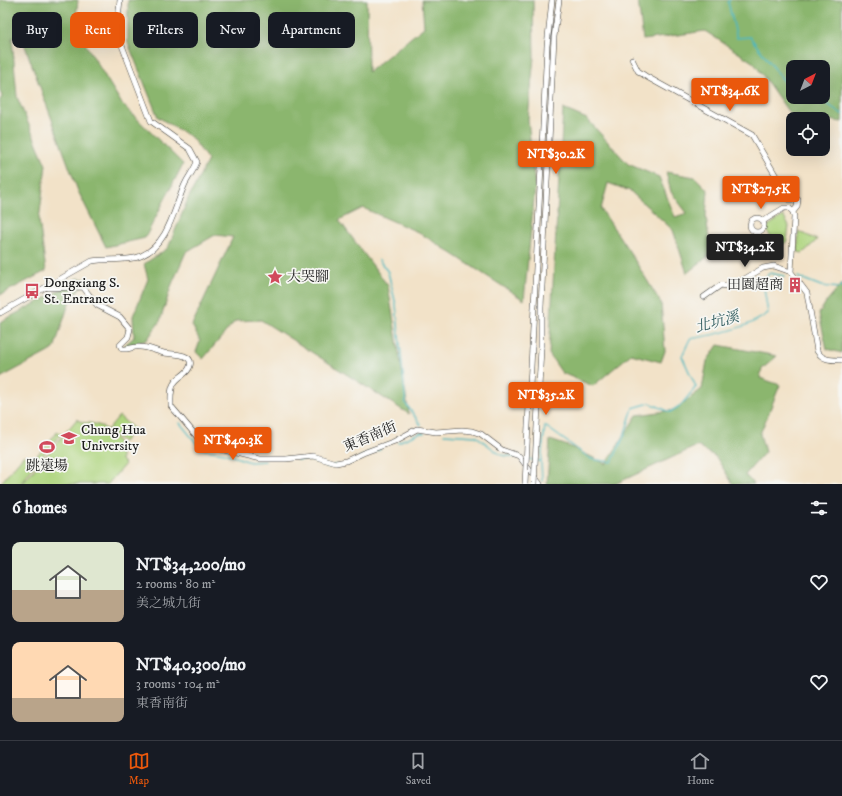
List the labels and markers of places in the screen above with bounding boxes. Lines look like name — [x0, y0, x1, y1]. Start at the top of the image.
pin: NT$34.6K — [689, 78, 771, 112]
pin: NT$30.2K — [515, 141, 597, 175]
pin: NT$27.5K — [720, 176, 802, 210]
pin: NT$34.2K — [704, 234, 786, 268]
place icon: 大哭腳 — [266, 268, 284, 286]
place label: 大哭腳 — [287, 268, 329, 286]
place label: Dongxiang S. St. Entrance — [44, 274, 120, 308]
place label: 田園超商 — [727, 276, 783, 294]
building icon: 田園超商 — [786, 276, 804, 294]
bus stop icon: Dongxiang S. St. Entrance — [23, 282, 41, 300]
pin: NT$35.2K — [505, 382, 587, 416]
place label: Chung Hua University — [81, 421, 146, 455]
pin: NT$40.3K — [192, 427, 274, 461]
school or university icon: Chung Hua University — [60, 429, 78, 447]
sports icon: 跳遠場 — [38, 438, 56, 456]
place label: 跳遠場 — [26, 457, 68, 475]

